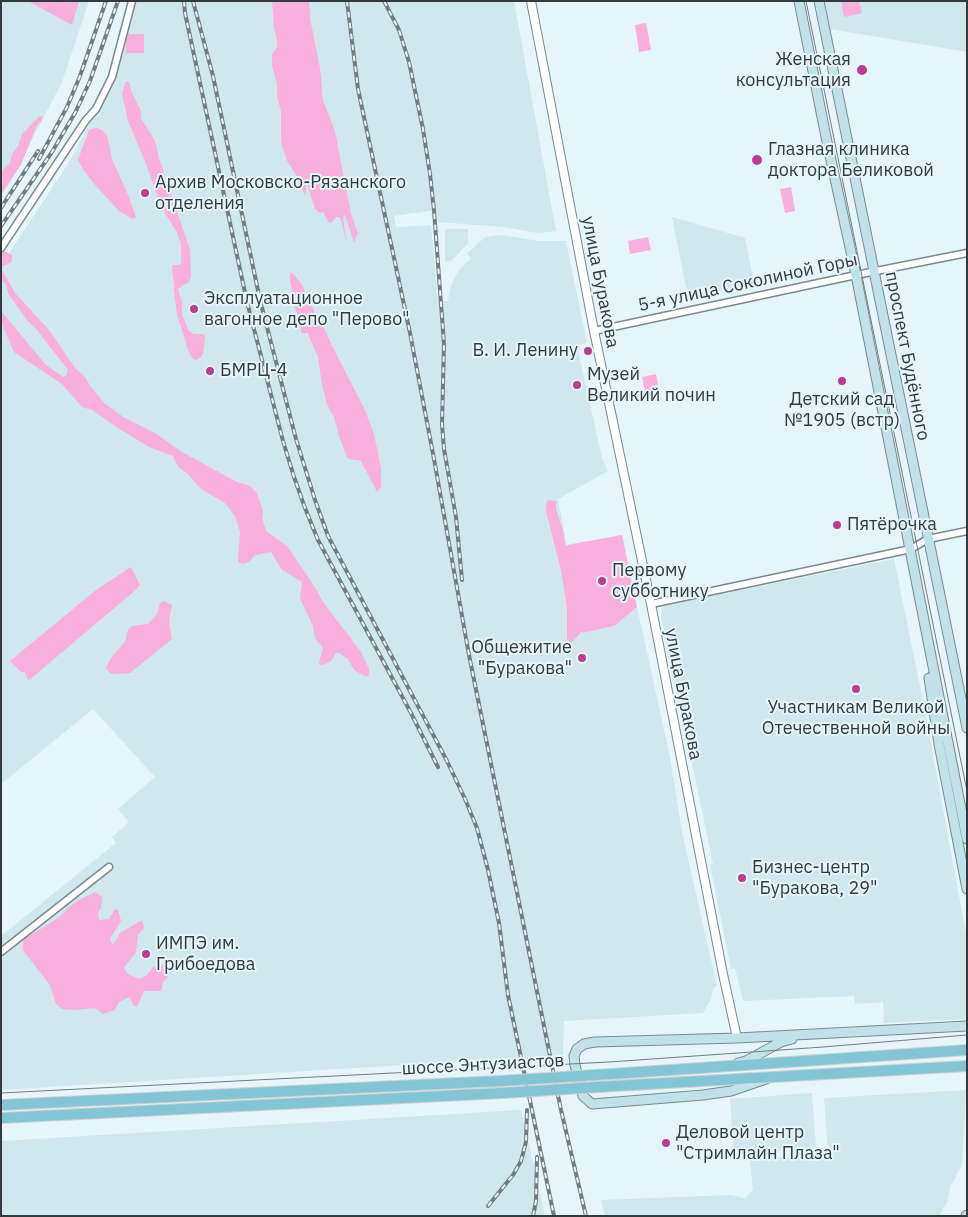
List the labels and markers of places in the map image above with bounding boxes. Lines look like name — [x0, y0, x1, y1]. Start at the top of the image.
place label: Женская консультация — [736, 49, 851, 92]
marker: Женская консультация — [855, 63, 869, 77]
place label: Глазная клиника доктора Беликовой — [768, 139, 934, 182]
marker: Глазная клиника доктора Беликовой — [750, 153, 764, 167]
place label: Архив Московско-Рязанского отделения — [155, 172, 406, 214]
marker: Архив Московско-Рязанского отделения — [139, 187, 151, 199]
place label: Эксплуатационное вагонное депо "Перово" — [204, 288, 410, 330]
marker: Эксплуатационное вагонное депо "Перово" — [188, 303, 200, 315]
place label: В. И. Ленину — [473, 340, 578, 362]
marker: В. И. Ленину — [582, 345, 594, 357]
place label: БМРЦ-4 — [220, 360, 288, 382]
place label: Музей Великий почин — [587, 364, 716, 406]
marker: БМРЦ-4 — [204, 365, 216, 377]
marker: Детский сад №1905 (встр) — [836, 375, 848, 387]
marker: Музей Великий почин — [571, 379, 583, 391]
place label: Детский сад №1905 (встр) — [784, 389, 900, 432]
place label: Пятёрочка — [847, 514, 937, 536]
marker: Пятёрочка — [831, 519, 843, 531]
place label: Первому субботнику — [612, 560, 709, 602]
marker: Первому субботнику — [596, 575, 608, 587]
place label: Общежитие "Буракова" — [471, 637, 572, 680]
marker: Общежитие "Буракова" — [576, 652, 588, 664]
marker: Участникам Великой Отечественной войны — [850, 683, 862, 695]
place label: Участникам Великой Отечественной войны — [762, 697, 950, 740]
place label: Бизнес-центр "Буракова, 29" — [752, 857, 878, 900]
marker: Бизнес-центр "Буракова, 29" — [736, 872, 748, 884]
place label: ИМПЭ им. Грибоедова — [156, 933, 255, 976]
marker: ИМПЭ им. Грибоедова — [140, 948, 152, 960]
place label: Деловой центр "Стримлайн Плаза" — [676, 1122, 840, 1164]
marker: Деловой центр "Стримлайн Плаза" — [660, 1137, 672, 1149]

